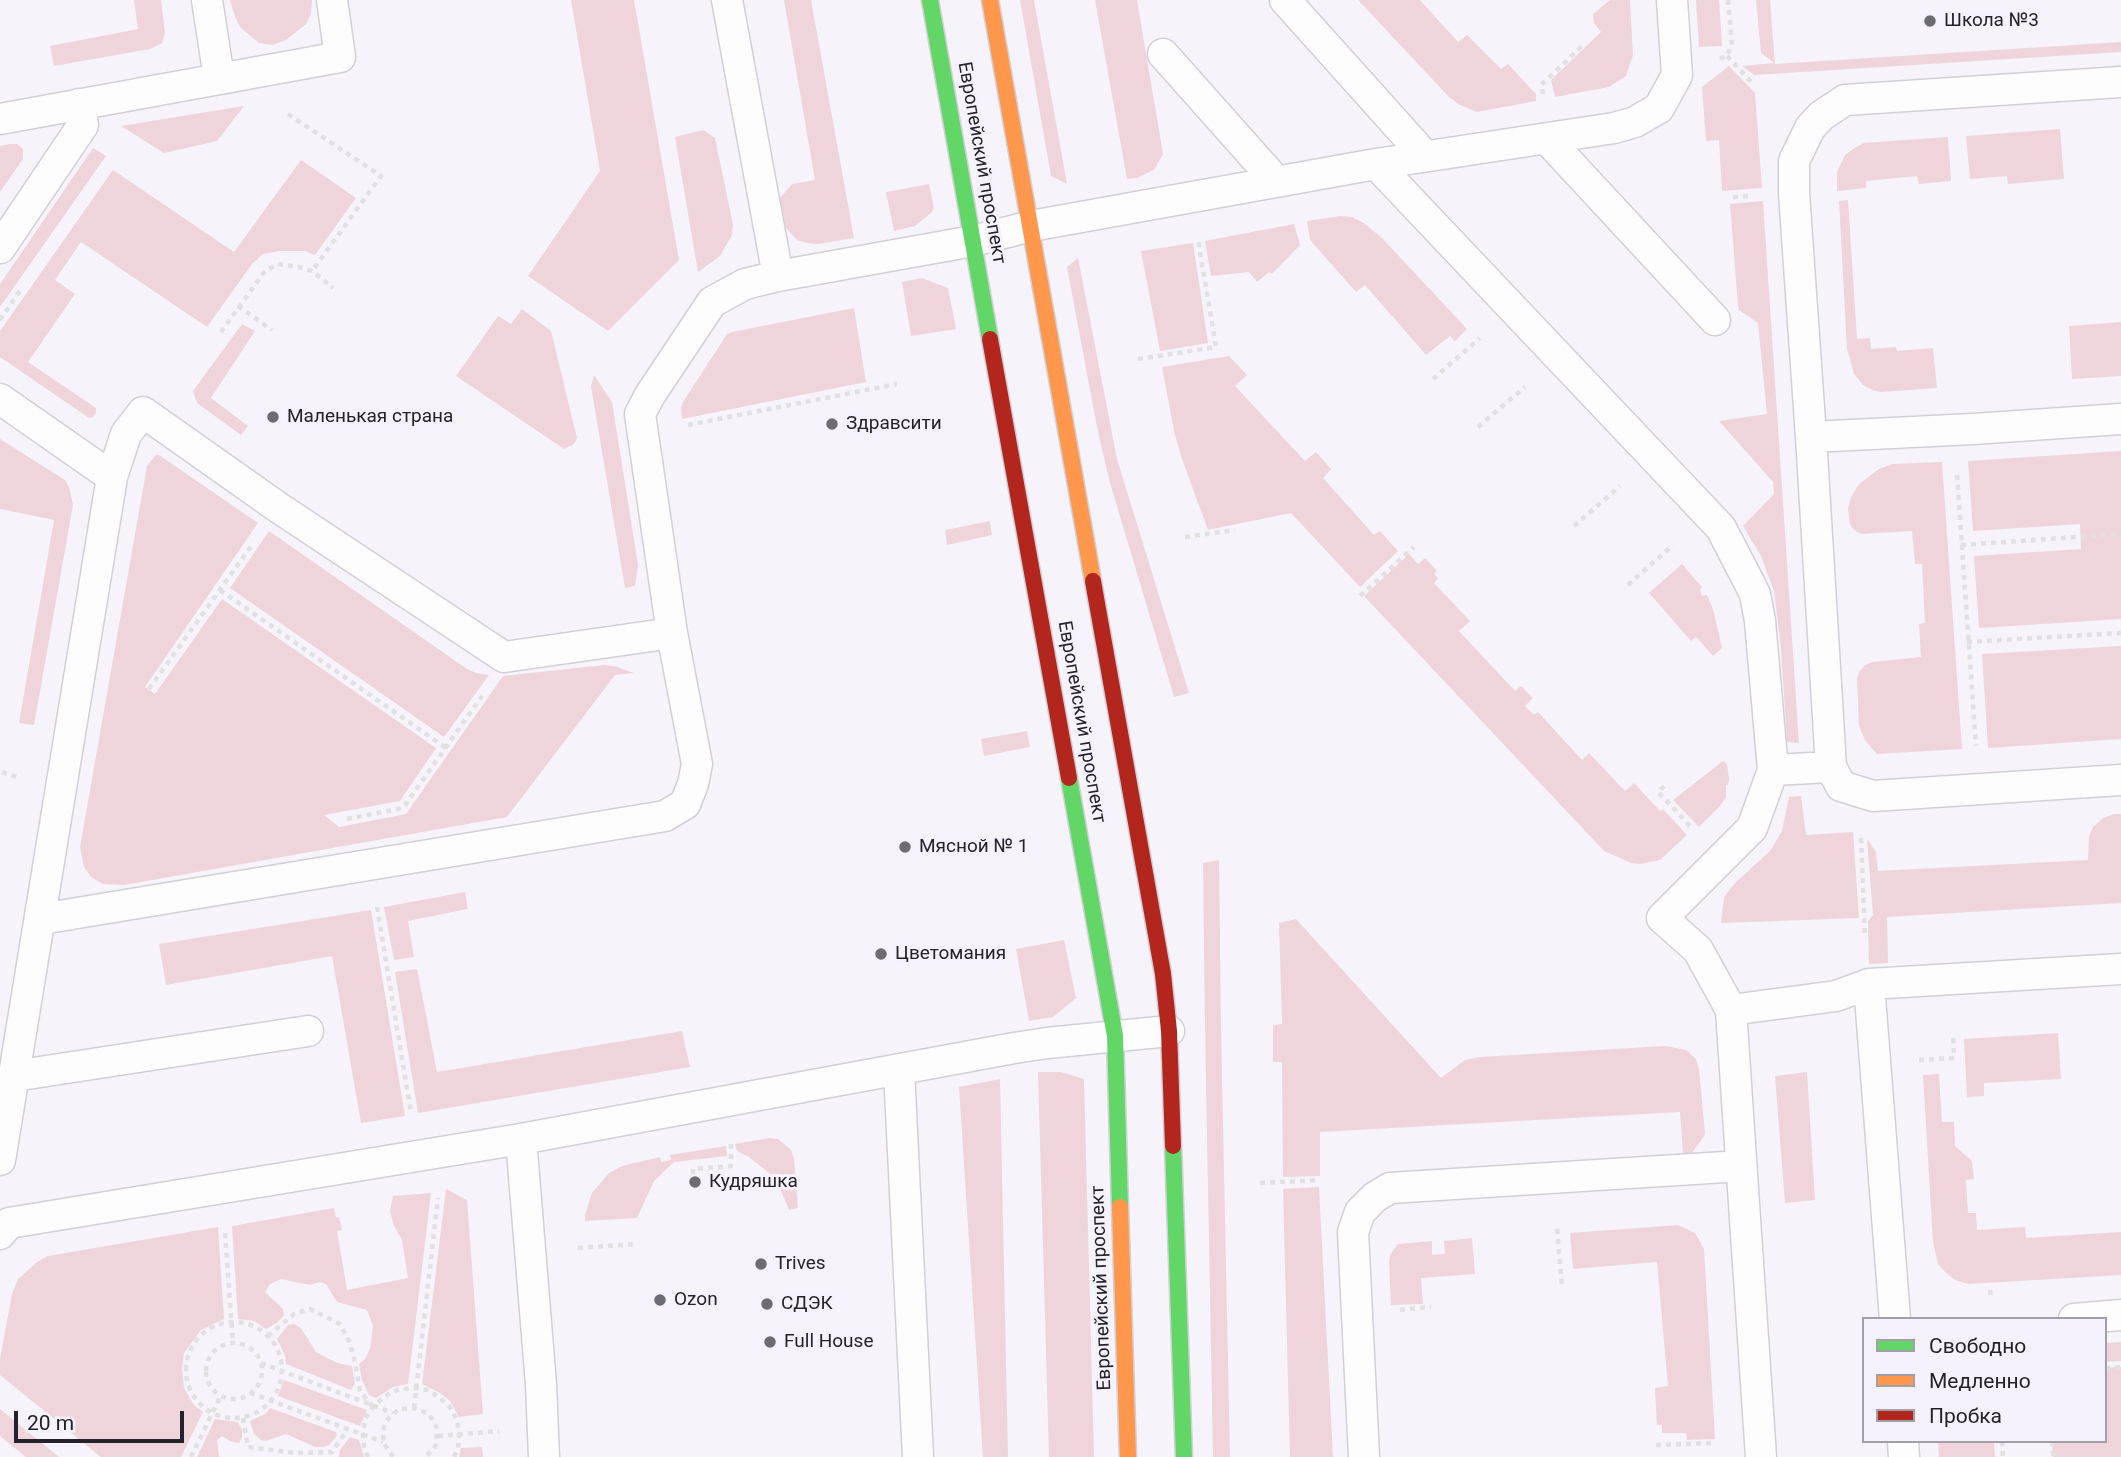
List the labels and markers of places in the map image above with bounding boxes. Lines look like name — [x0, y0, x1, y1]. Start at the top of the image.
place label: Школа №3 — [1944, 10, 2039, 32]
marker: Школа №3 — [1922, 13, 1938, 29]
place label: Маленькая страна — [287, 406, 453, 428]
marker: Маленькая страна — [265, 409, 281, 425]
place label: Здравсити — [846, 413, 942, 435]
marker: Здравсити — [824, 416, 840, 432]
place label: Мясной № 1 — [919, 836, 1028, 858]
marker: Мясной № 1 — [897, 839, 913, 855]
place label: Цветомания — [895, 943, 1006, 965]
marker: Цветомания — [873, 946, 889, 962]
place label: Кудряшка — [709, 1171, 798, 1193]
marker: Кудряшка — [687, 1174, 703, 1190]
place label: Trives — [775, 1253, 826, 1275]
marker: Trives — [753, 1256, 769, 1272]
place label: Ozon — [674, 1289, 718, 1311]
marker: Ozon — [652, 1292, 668, 1308]
place label: СДЭК — [781, 1293, 833, 1315]
marker: СДЭК — [759, 1296, 775, 1312]
place label: Full House — [784, 1331, 873, 1353]
marker: Full House — [762, 1334, 778, 1350]

